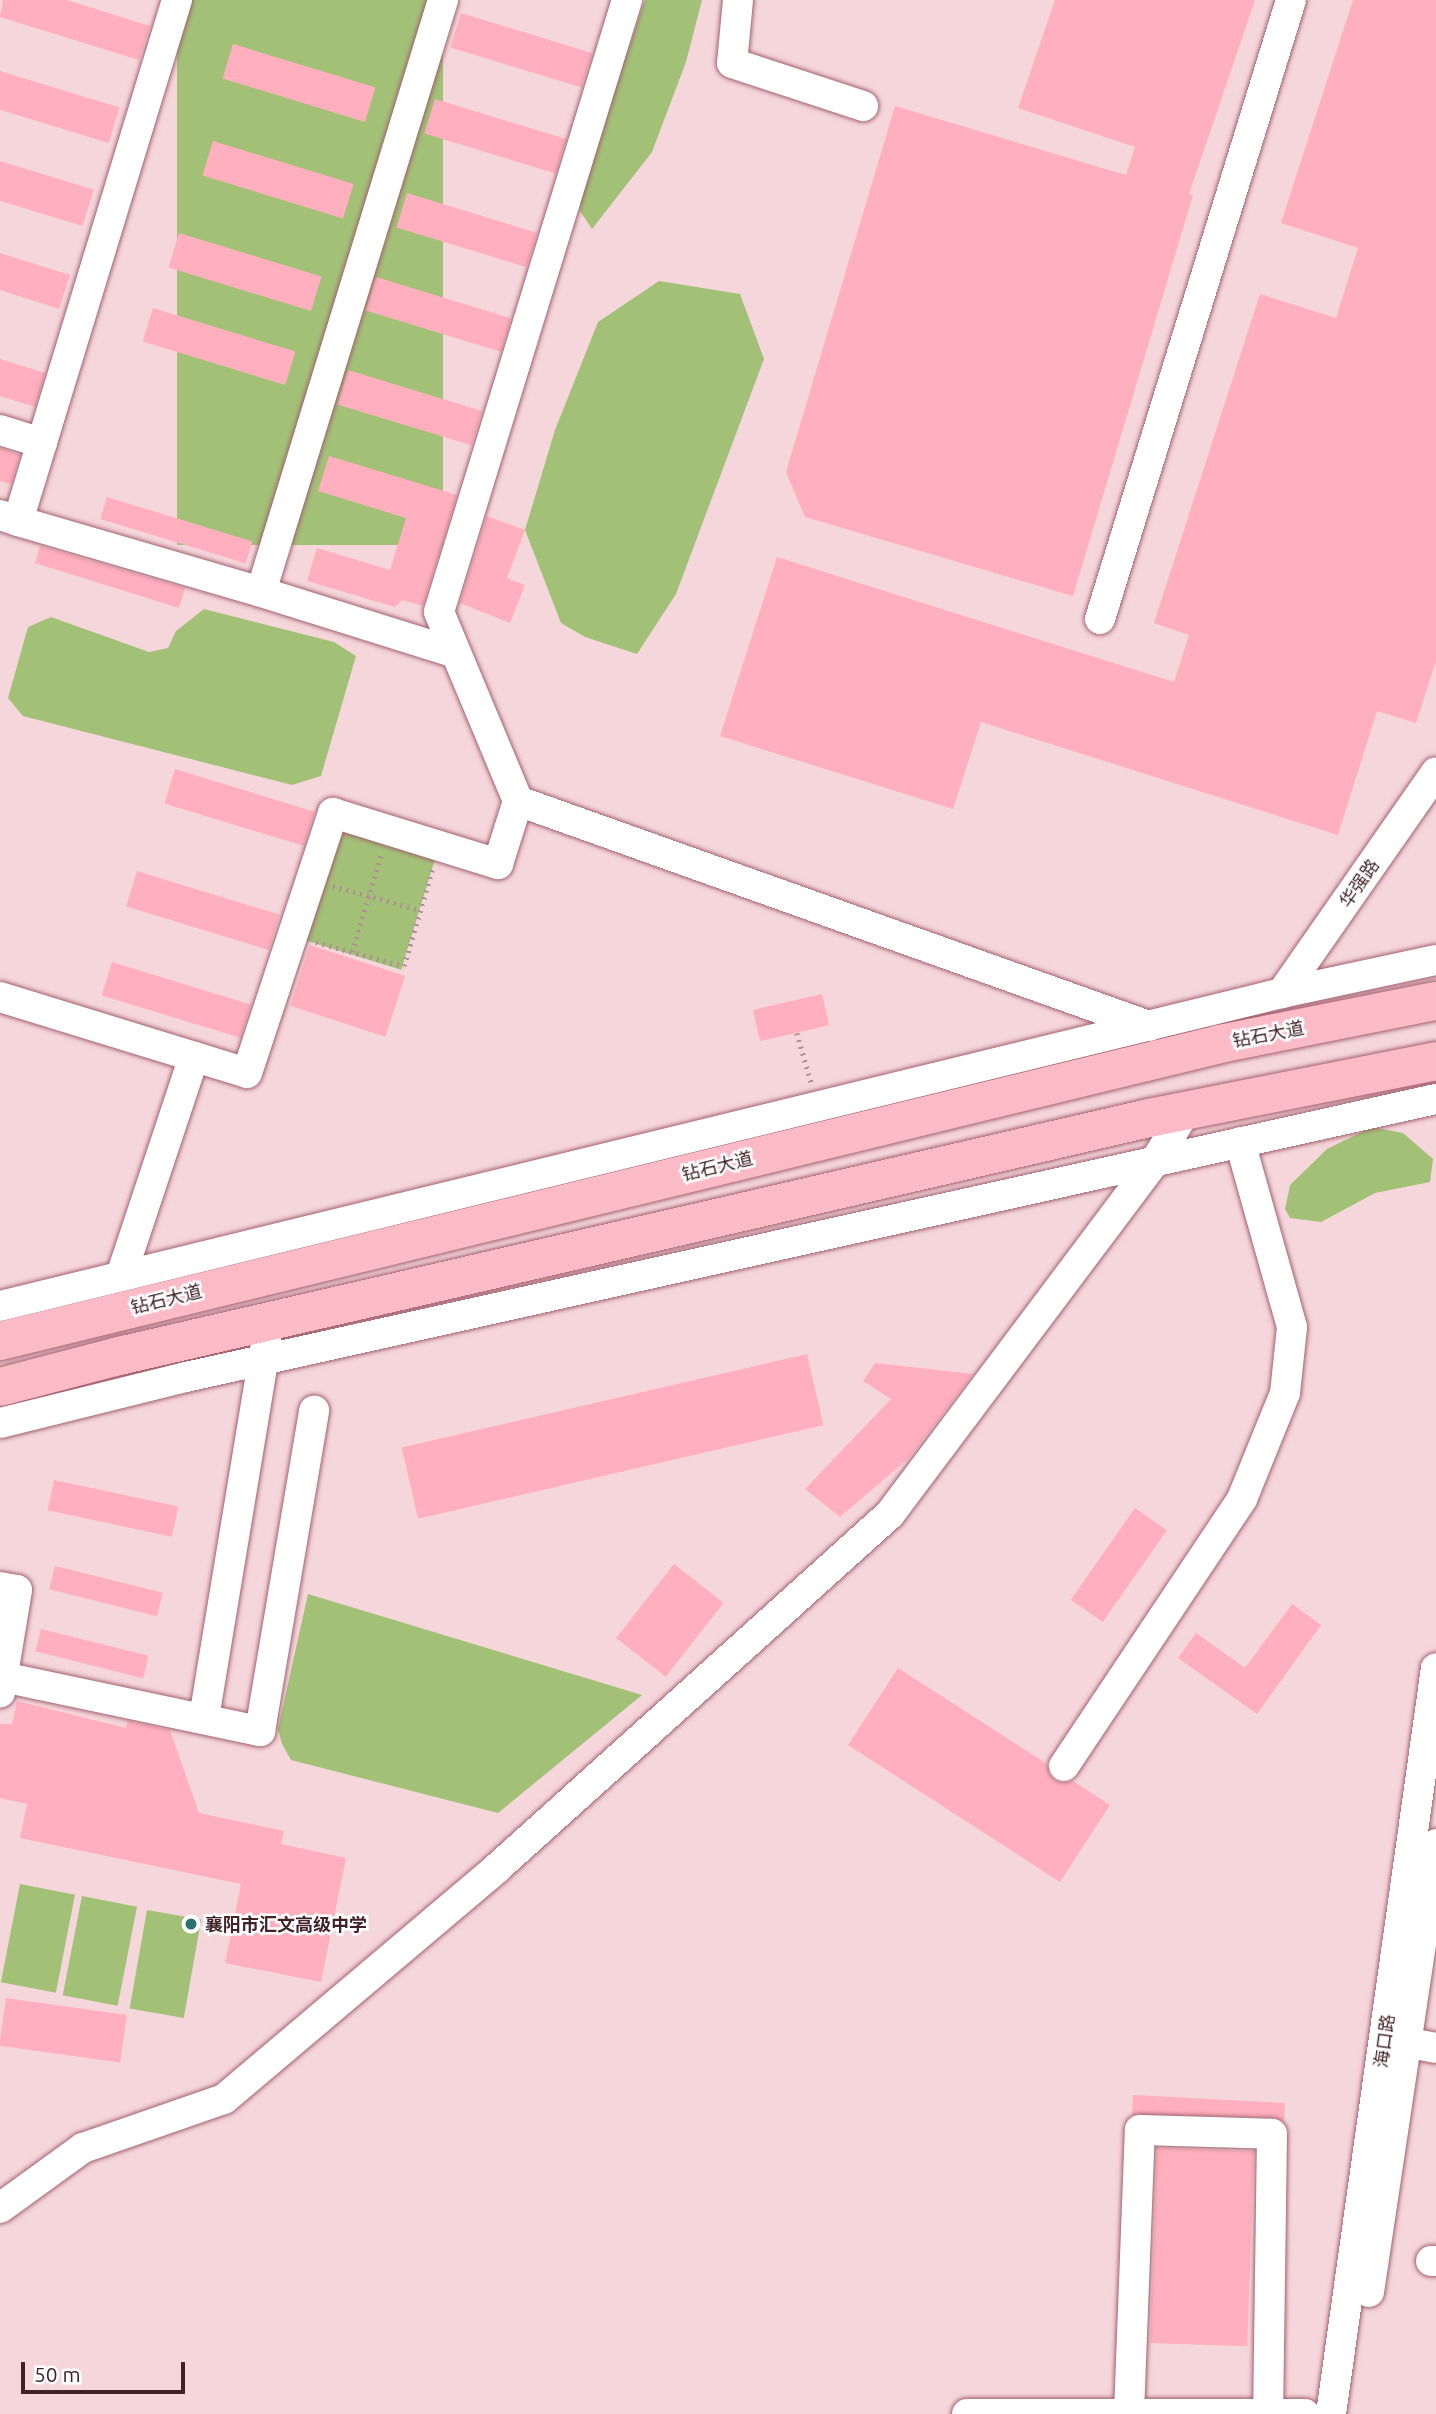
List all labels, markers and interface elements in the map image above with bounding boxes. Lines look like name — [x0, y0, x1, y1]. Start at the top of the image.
street label: 华强路 — [1335, 855, 1383, 911]
street label: 钻石大道 — [1231, 1017, 1305, 1051]
street label: 钻石大道 — [679, 1147, 755, 1185]
street label: 钻石大道 — [128, 1280, 204, 1318]
place label: 襄阳市汇文高级中学 — [205, 1913, 367, 1935]
marker: 襄阳市汇文高级中学 — [183, 1916, 199, 1932]
street label: 海口路 — [1370, 2013, 1398, 2069]
scale bar — [24, 2348, 189, 2392]
text: 50 m — [34, 2362, 81, 2386]

